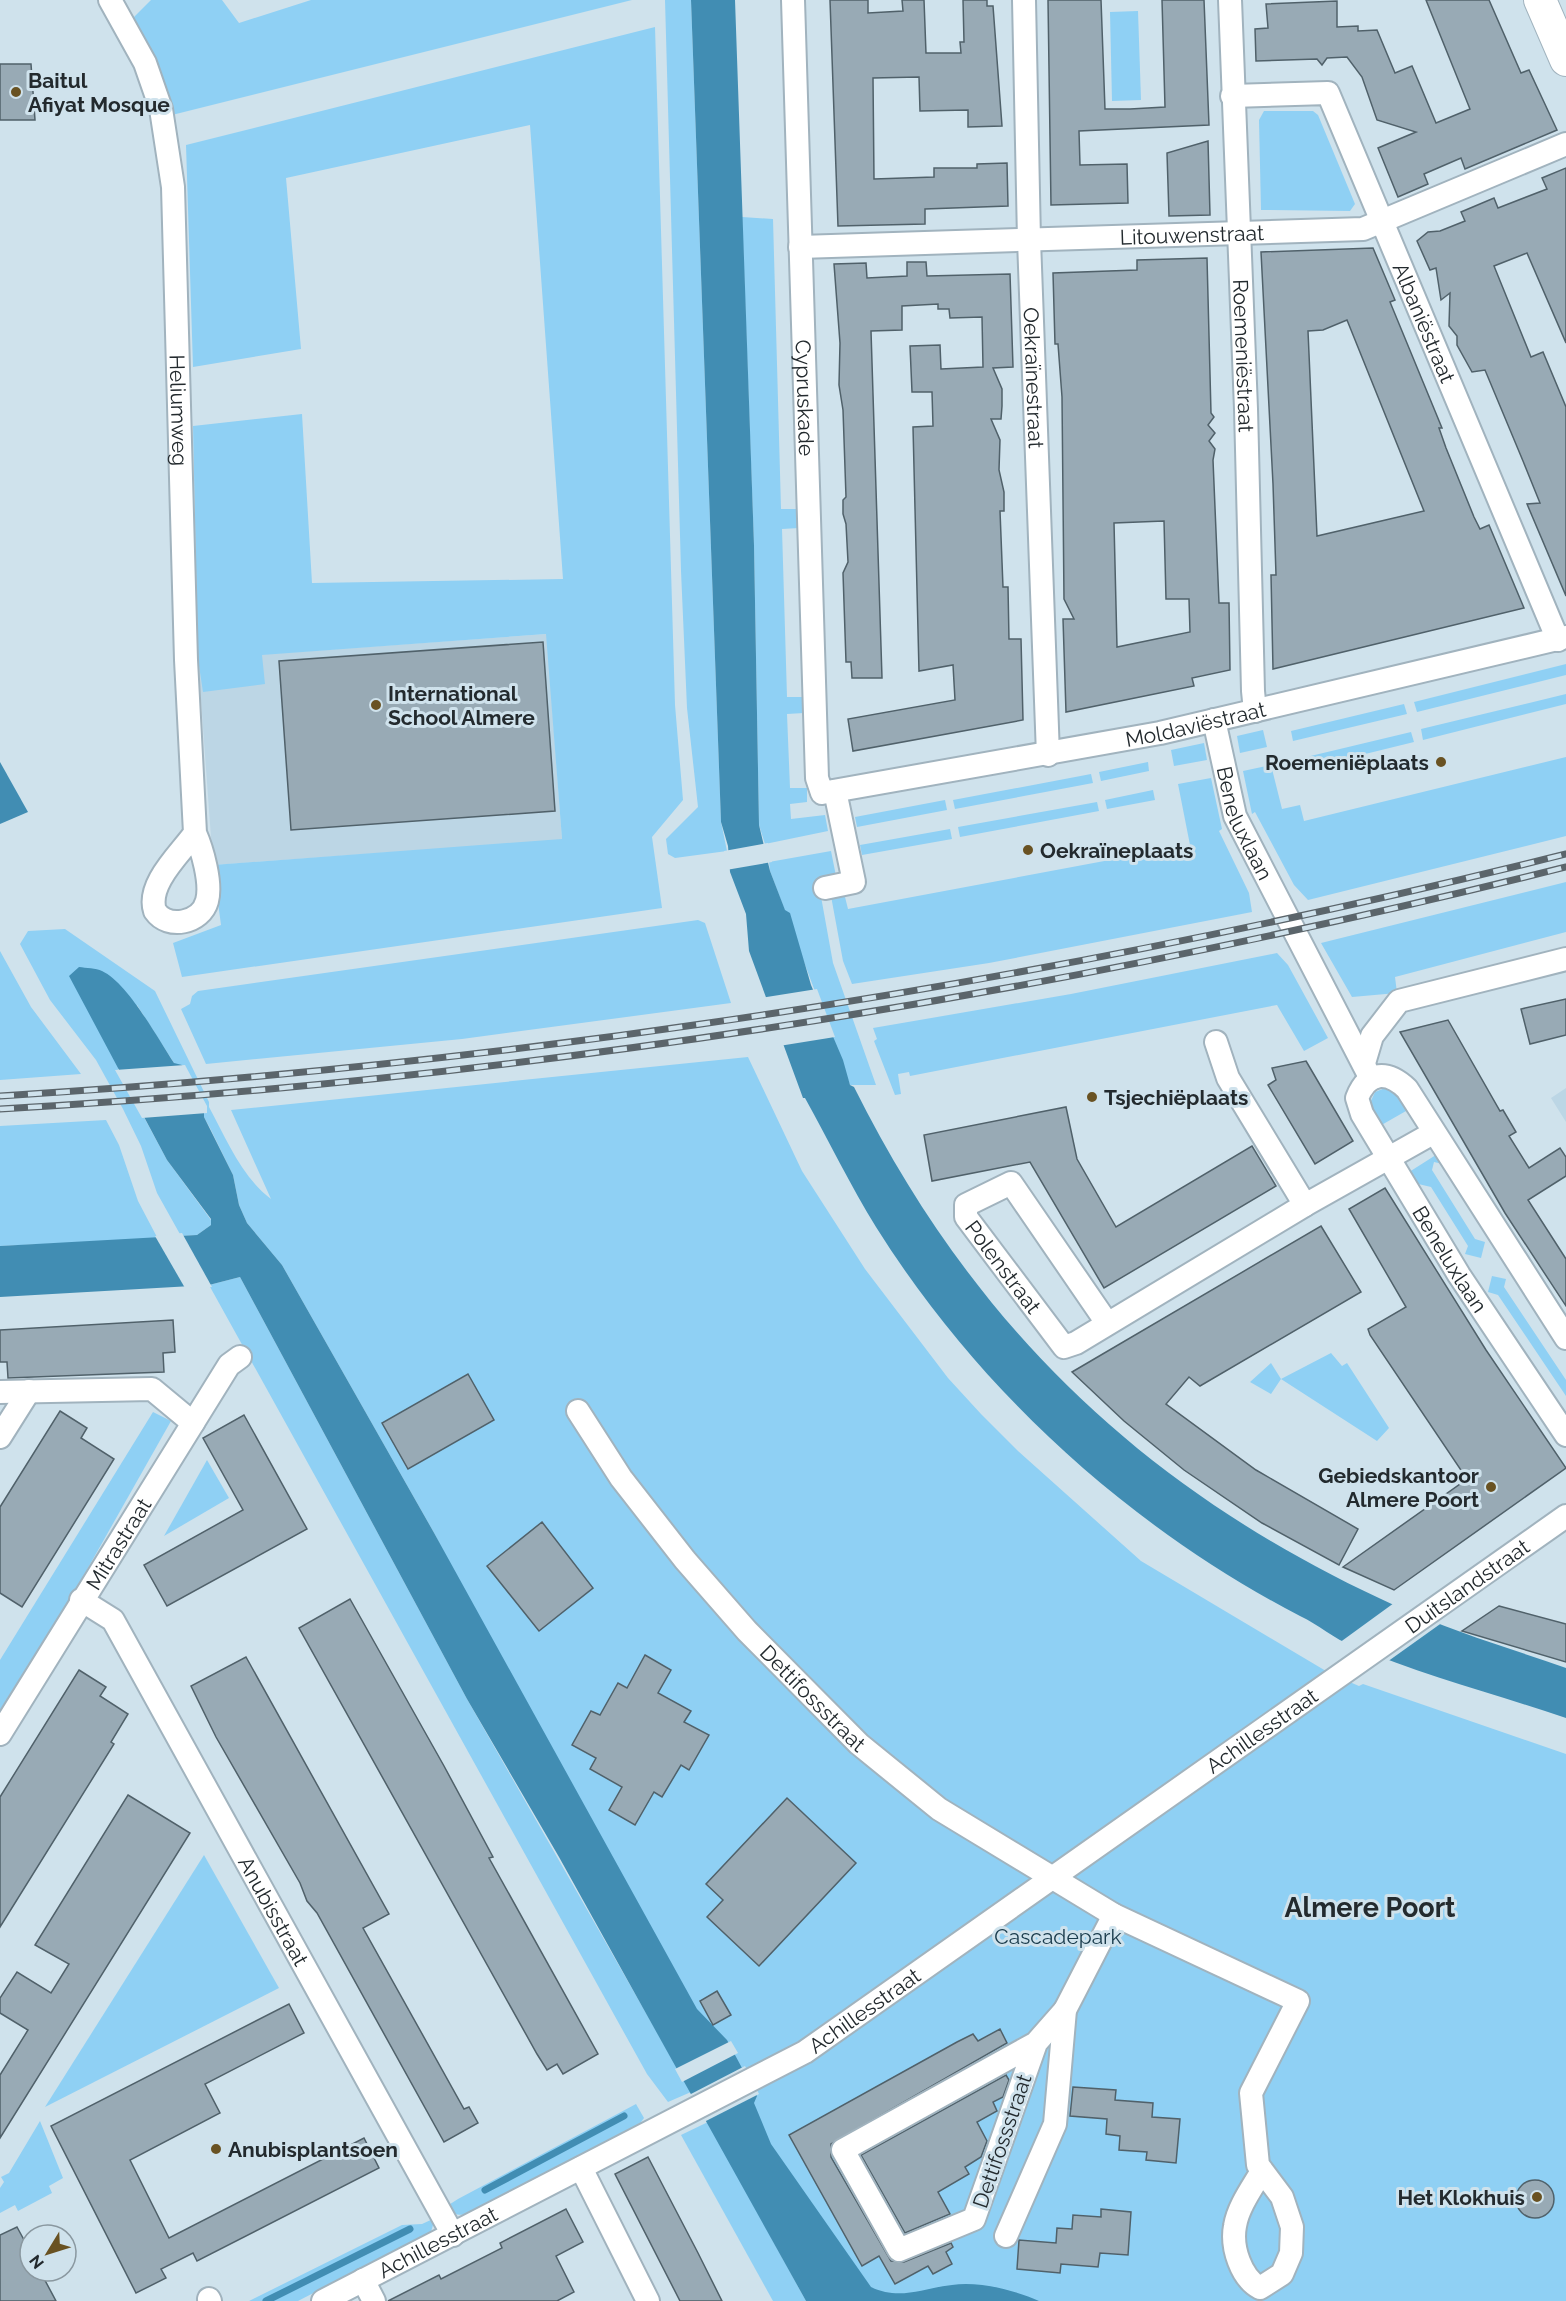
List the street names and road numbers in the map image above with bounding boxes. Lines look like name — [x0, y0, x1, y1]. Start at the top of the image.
street label: Litouwenstraat — [1119, 220, 1264, 249]
street label: Albaniëstraat — [1388, 259, 1461, 386]
street label: Roemeniëstraat — [1228, 279, 1259, 433]
street label: Oekraïnestraat — [1019, 307, 1049, 449]
street label: Cypruskade — [791, 339, 820, 457]
street label: Heliumweg — [165, 354, 193, 466]
street label: Moldaviëstraat — [1123, 696, 1268, 751]
street label: Beneluxlaan — [1212, 764, 1278, 884]
street label: Beneluxlaan — [1408, 1201, 1493, 1317]
street label: Polenstraat — [960, 1215, 1047, 1318]
street label: Mitrastraat — [80, 1493, 156, 1594]
street label: Duitslandstraat — [1400, 1534, 1534, 1638]
street label: Dettifossstraat — [755, 1639, 871, 1757]
street label: Achillesstraat — [1201, 1683, 1322, 1778]
street label: Anubisstraat — [234, 1852, 314, 1970]
street label: Achillesstraat — [804, 1962, 925, 2058]
street label: Dettifossstraat — [967, 2071, 1037, 2211]
street label: Achillesstraat — [374, 2201, 501, 2283]

